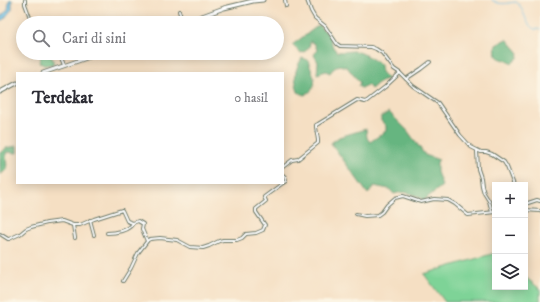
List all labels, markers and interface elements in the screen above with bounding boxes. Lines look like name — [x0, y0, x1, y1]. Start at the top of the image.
search box — [16, 16, 284, 60]
icon: search — [30, 27, 52, 49]
text: Cari di sini — [62, 29, 126, 48]
text: Terdekat — [32, 87, 93, 109]
text: 0 hasil — [234, 90, 268, 106]
map controls — [492, 182, 528, 290]
button: + — [492, 182, 528, 218]
button: − — [492, 218, 528, 254]
button: layers — [492, 254, 528, 290]

